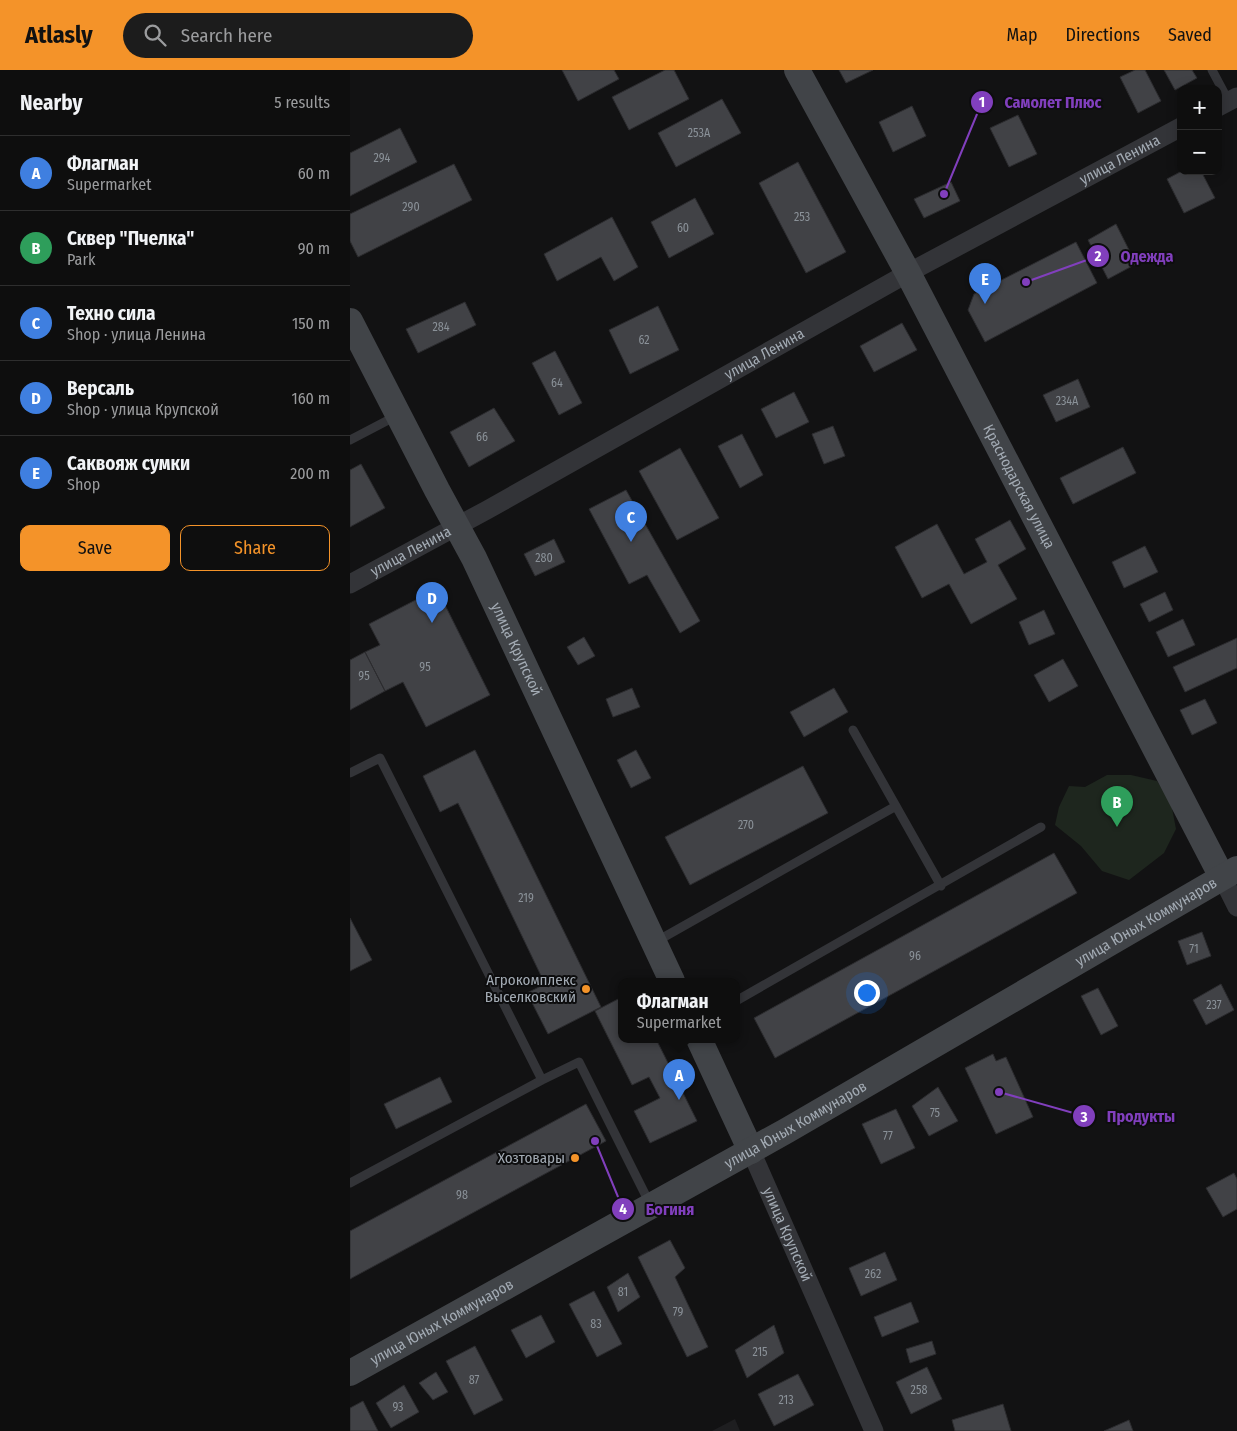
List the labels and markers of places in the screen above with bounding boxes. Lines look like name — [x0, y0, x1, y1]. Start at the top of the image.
callout: Самолет Плюс — [969, 86, 1111, 117]
callout: Одежда — [1086, 241, 1183, 272]
pin: E — [969, 263, 1001, 304]
pin: C — [615, 501, 647, 542]
pin: D — [416, 582, 448, 623]
pin: B — [1101, 786, 1133, 827]
place label: Агрокомплекс Выселковский — [485, 971, 577, 1006]
marker: Агрокомплекс Выселковский — [580, 983, 592, 995]
pin: A — [663, 1059, 695, 1100]
callout: Продукты — [1072, 1101, 1185, 1132]
place label: Хозтовары — [498, 1149, 565, 1167]
marker: Хозтовары — [569, 1152, 581, 1164]
callout: Богиня — [611, 1193, 705, 1224]

